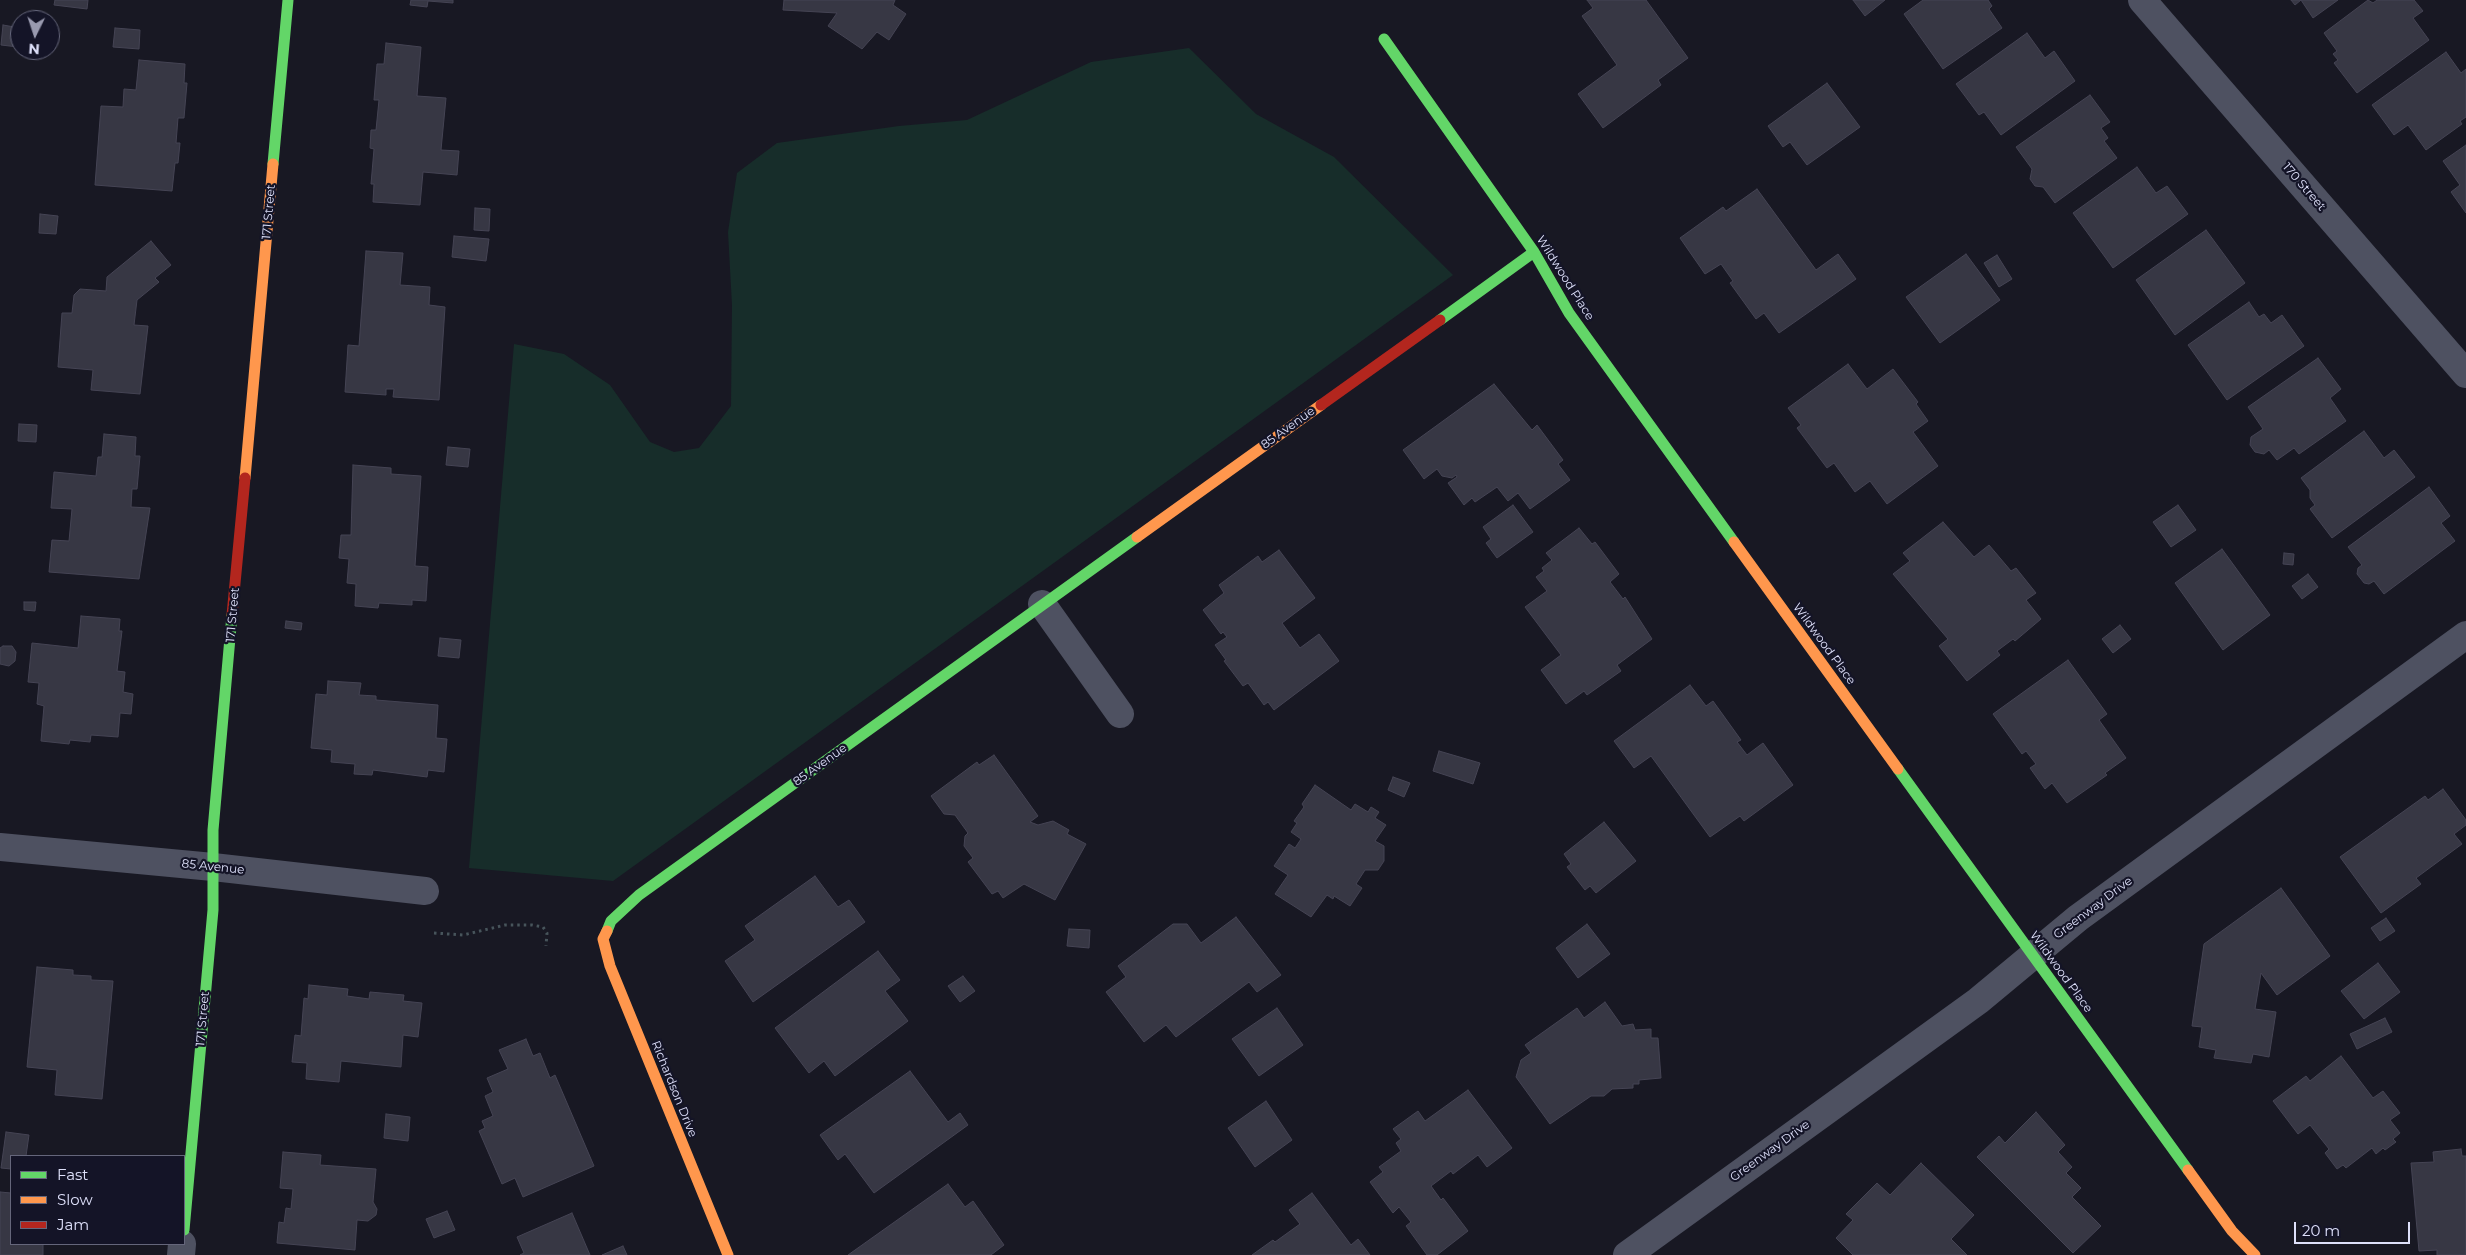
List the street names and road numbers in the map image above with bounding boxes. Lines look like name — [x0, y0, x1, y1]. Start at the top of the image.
street label: 170 Street — [2279, 160, 2329, 214]
street label: 171 Street — [259, 184, 279, 240]
street label: Wildwood Place — [1533, 233, 1597, 323]
street label: 85 Avenue — [1258, 404, 1318, 452]
street label: 171 Street — [223, 587, 243, 643]
street label: Wildwood Place — [1790, 600, 1858, 688]
street label: 85 Avenue — [790, 741, 850, 789]
street label: 85 Avenue — [181, 857, 245, 877]
street label: Greenway Drive — [2051, 874, 2135, 942]
street label: Wildwood Place — [2027, 928, 2095, 1016]
street label: 171 Street — [193, 991, 213, 1047]
street label: Richardson Drive — [648, 1039, 700, 1139]
street label: Greenway Drive — [1727, 1117, 1813, 1185]

